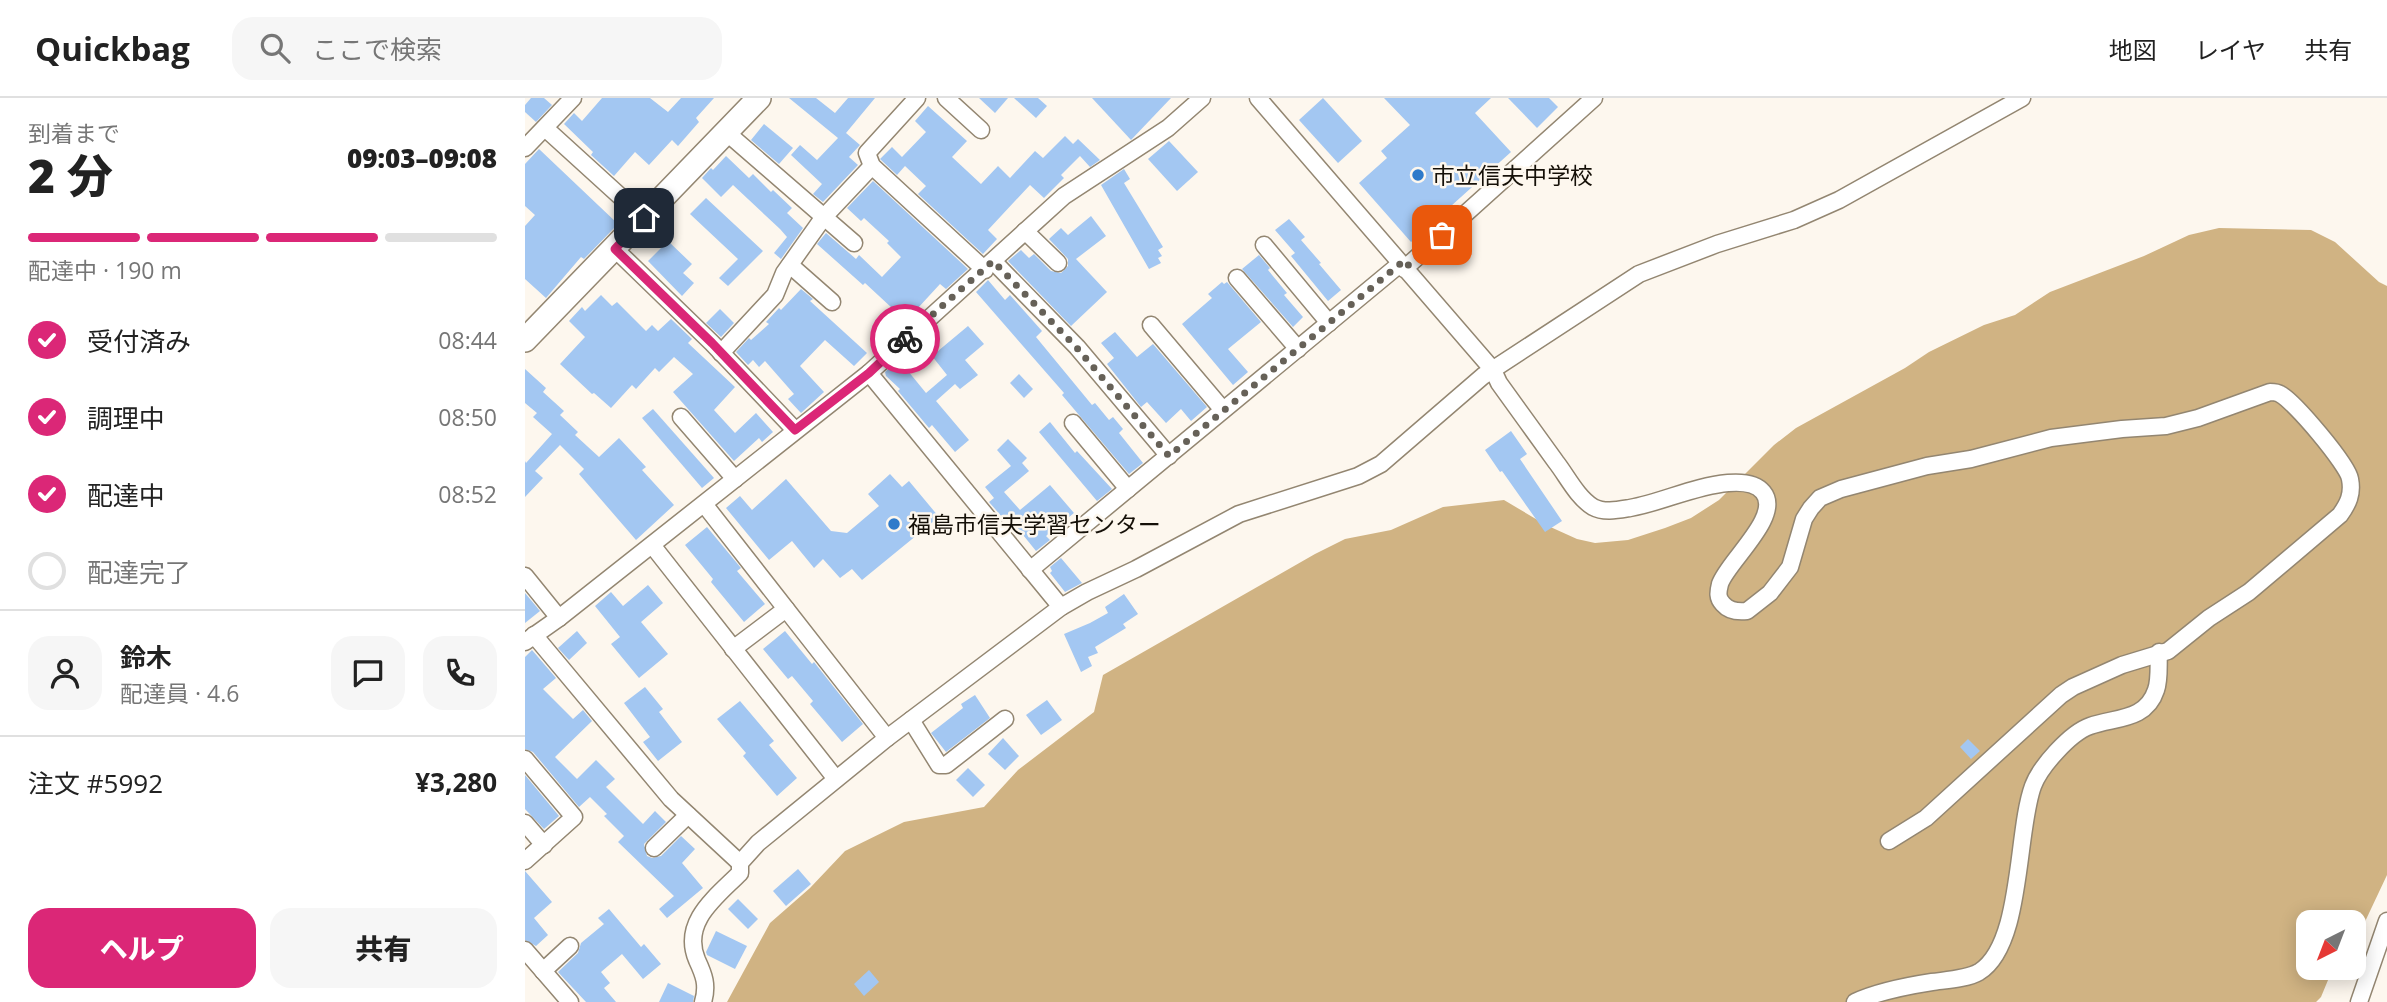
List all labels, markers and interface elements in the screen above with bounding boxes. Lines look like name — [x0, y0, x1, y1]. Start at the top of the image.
search box — [232, 17, 722, 80]
text: Quickbag — [35, 26, 190, 71]
icon: search — [256, 29, 294, 67]
text: ここで検索 — [312, 31, 442, 67]
text: 地図 — [2109, 33, 2157, 66]
text: レイヤ — [2195, 33, 2266, 66]
text: 共有 — [2304, 33, 2352, 66]
text: 到着まで — [28, 117, 120, 149]
text: 09:03–09:08 — [347, 140, 497, 176]
text: 2 分 — [28, 144, 113, 206]
place label: 市立信夫中学校 — [1432, 159, 1593, 191]
marker: 市立信夫中学校 — [1410, 167, 1426, 183]
pin — [614, 188, 674, 248]
icon: home — [625, 199, 663, 237]
pin — [1412, 205, 1472, 265]
icon: bag — [1423, 216, 1461, 254]
text: 配達中 · 190 m — [28, 254, 182, 286]
courier — [870, 304, 940, 374]
icon: bike — [886, 320, 924, 358]
icon: check — [28, 321, 66, 359]
text: 受付済み — [87, 323, 191, 359]
text: 08:44 — [438, 324, 497, 356]
icon: check — [28, 398, 66, 436]
text: 調理中 — [87, 400, 165, 436]
text: 08:50 — [438, 401, 497, 433]
icon: check — [28, 475, 66, 513]
text: 配達中 — [87, 477, 165, 513]
text: 08:52 — [438, 478, 497, 510]
place label: 福島市信夫学習センター — [908, 508, 1161, 540]
marker: 福島市信夫学習センター — [886, 516, 902, 532]
text: 配達完了 — [87, 554, 191, 590]
button: person — [28, 636, 102, 710]
button: chat — [331, 636, 405, 710]
button: phone — [423, 636, 497, 710]
text: 鈴木 — [120, 639, 172, 675]
text: 配達員 · 4.6 — [120, 677, 239, 709]
text: ¥3,280 — [415, 764, 497, 800]
text: 注文 #5992 — [28, 765, 163, 801]
button: ヘルプ — [28, 908, 256, 988]
button: 共有 — [270, 908, 497, 988]
north arrow — [2296, 910, 2366, 980]
map controls — [2296, 910, 2366, 980]

